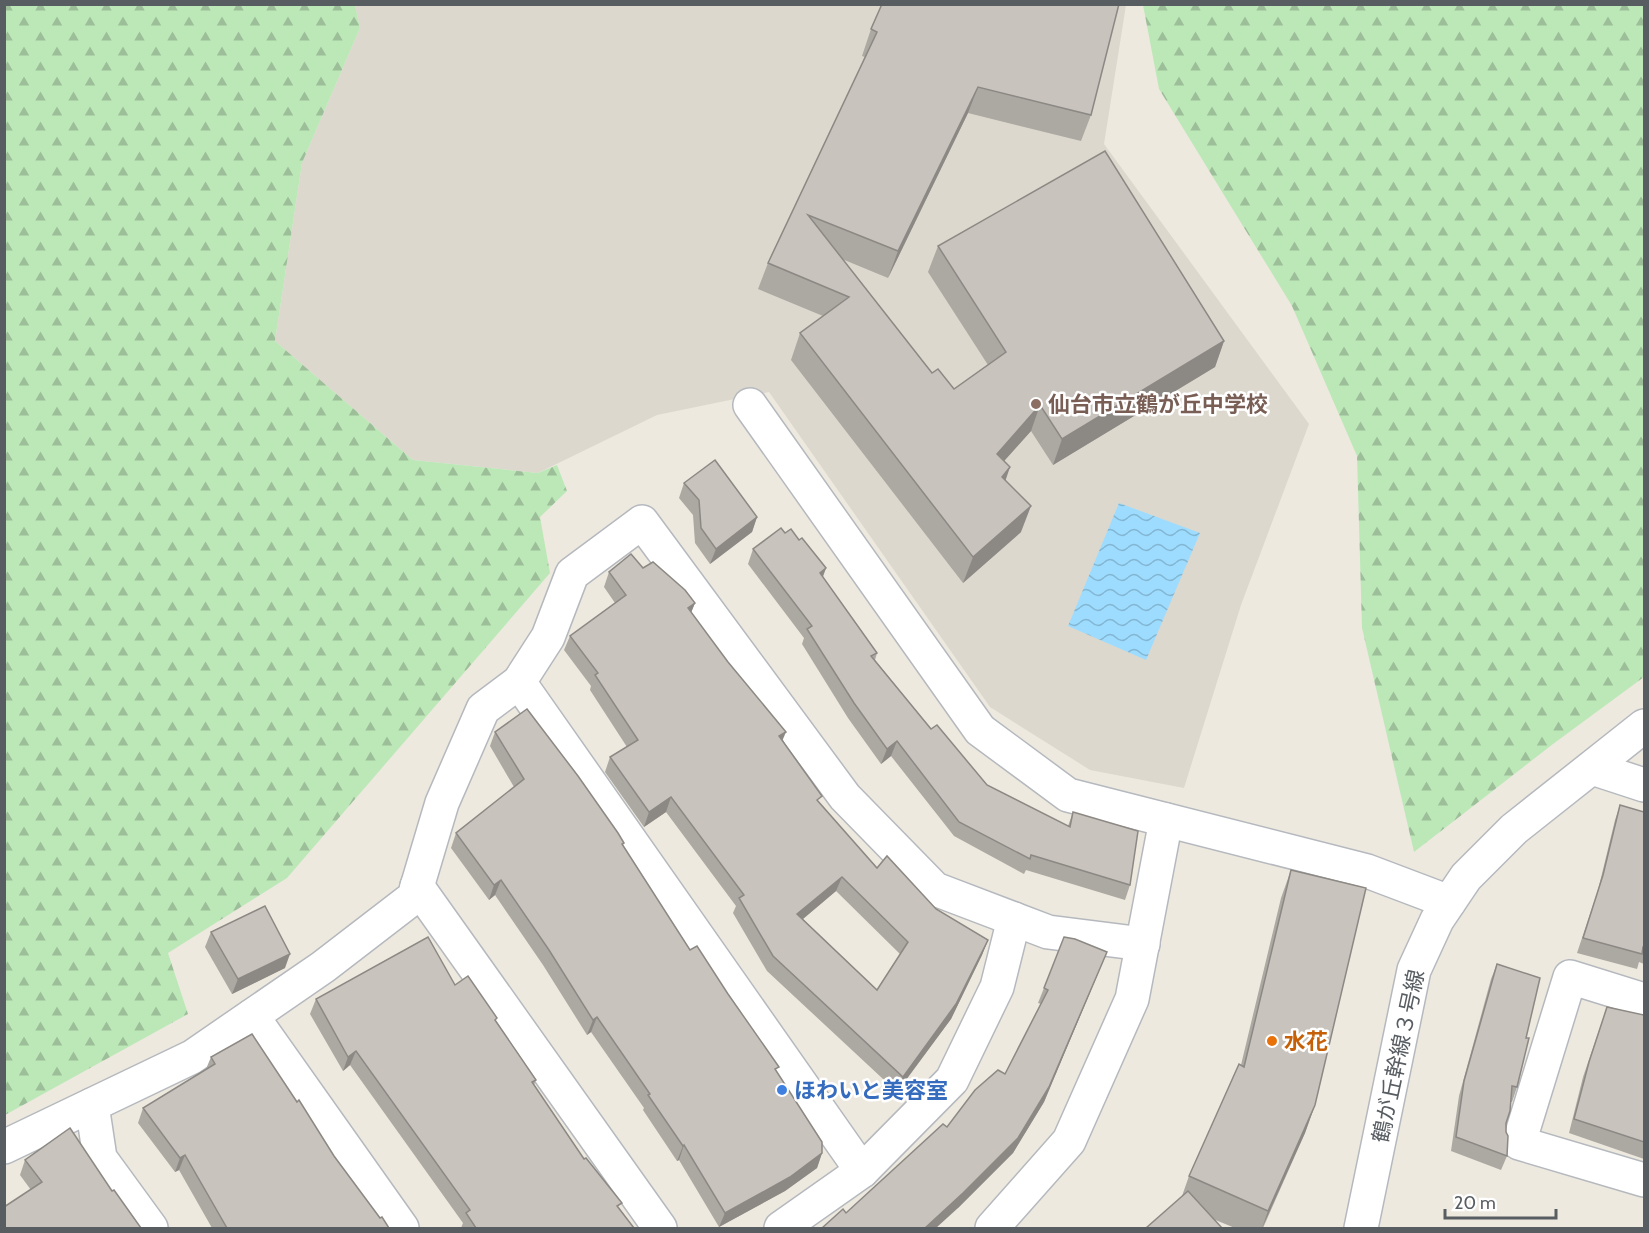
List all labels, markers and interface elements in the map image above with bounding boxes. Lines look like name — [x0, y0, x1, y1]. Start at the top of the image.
place label: 仙台市立鶴が丘中学校 — [1048, 391, 1268, 418]
marker: 仙台市立鶴が丘中学校 — [1029, 397, 1043, 411]
street label: 鶴が丘幹線３号線 — [1367, 967, 1430, 1145]
place label: 水花 — [1284, 1028, 1328, 1055]
marker: 水花 — [1265, 1034, 1279, 1048]
place label: ほわいと美容室 — [794, 1077, 948, 1104]
marker: ほわいと美容室 — [775, 1083, 789, 1097]
scale bar — [1445, 1182, 1556, 1220]
text: 20 m — [1454, 1192, 1496, 1214]

